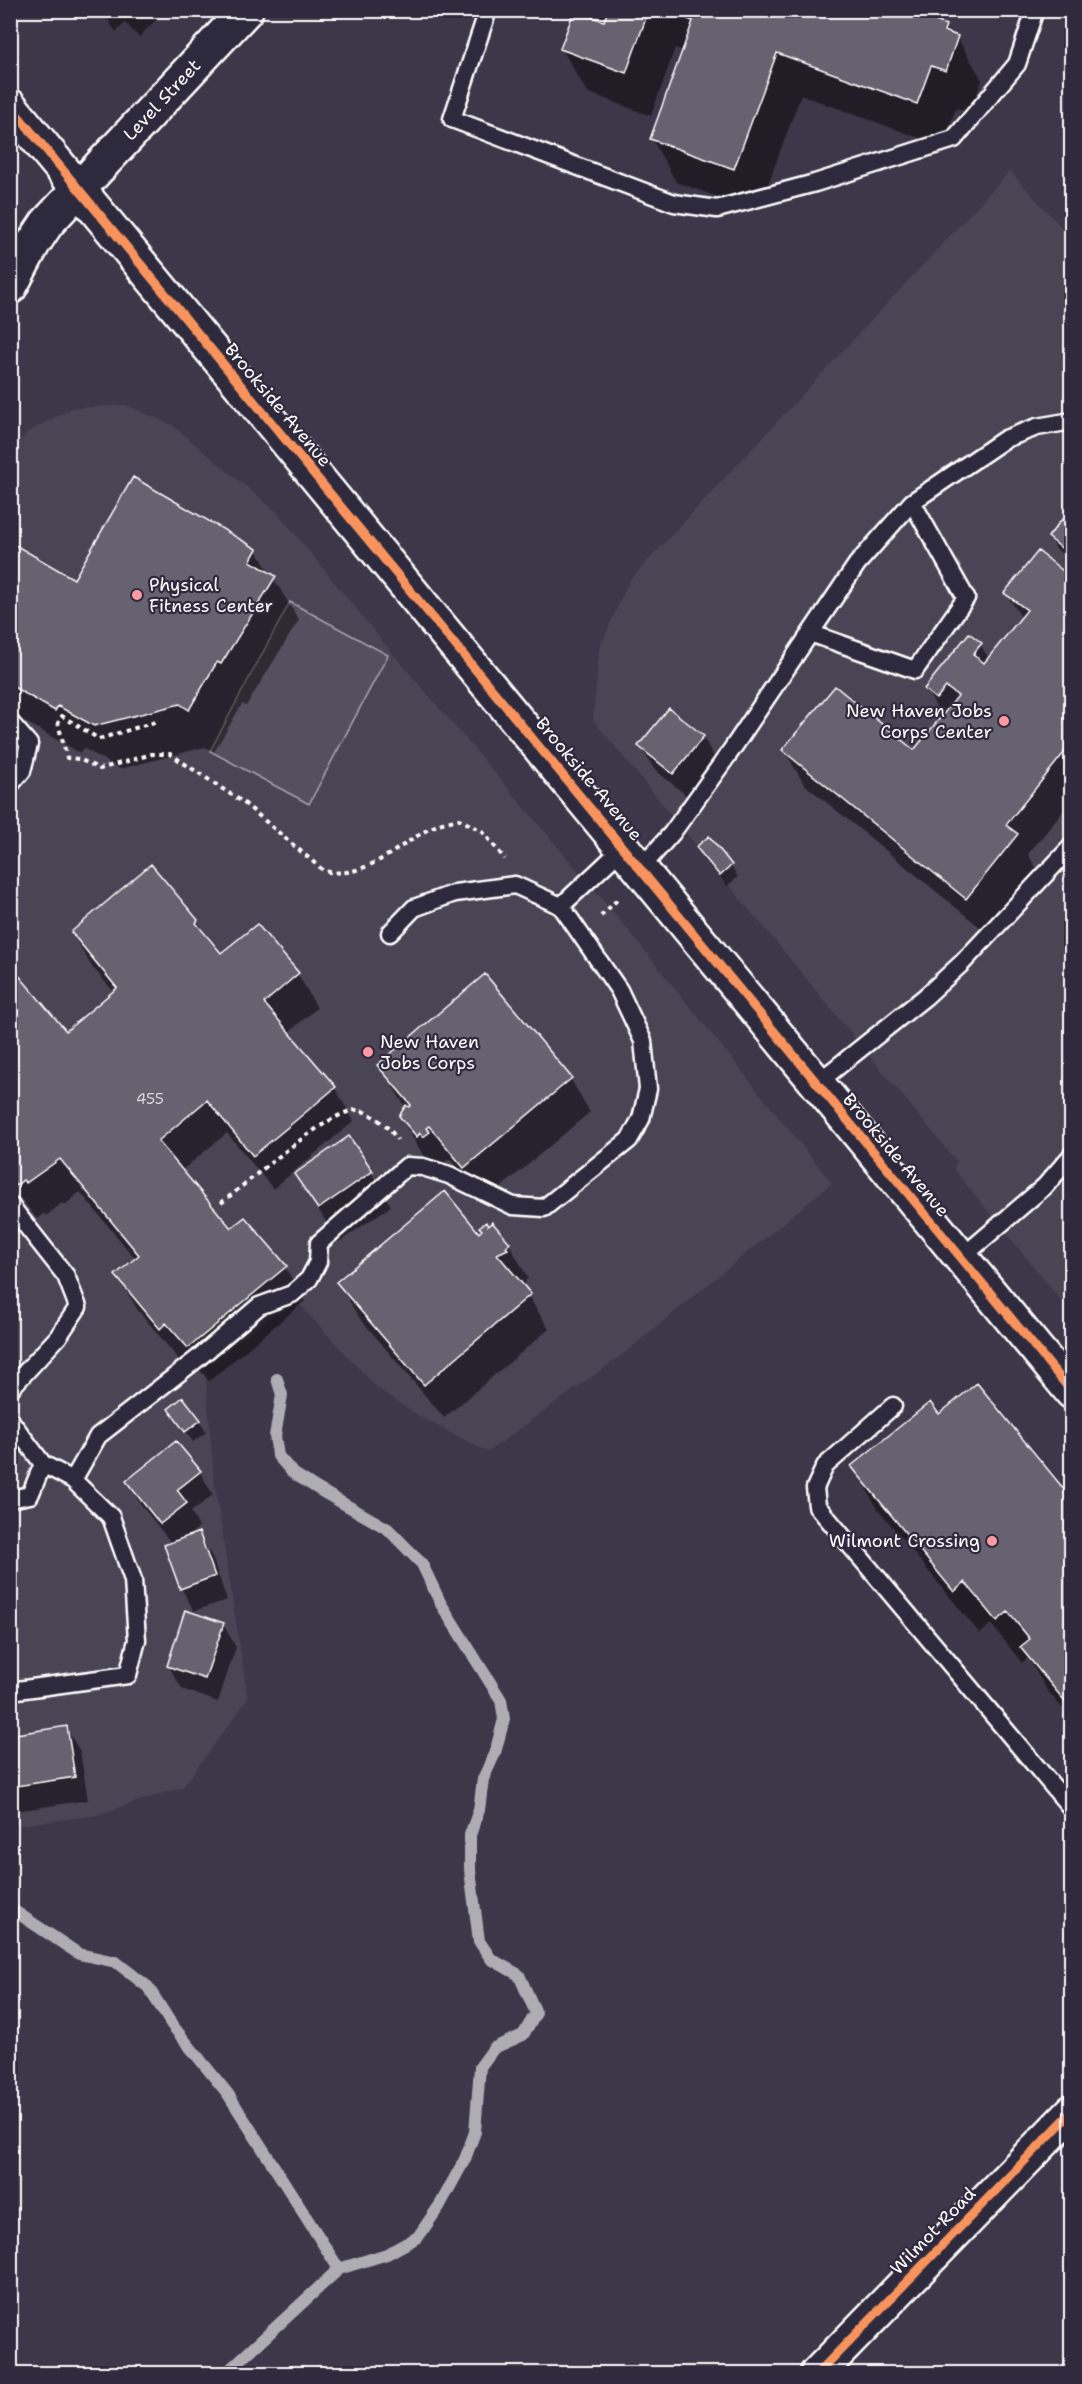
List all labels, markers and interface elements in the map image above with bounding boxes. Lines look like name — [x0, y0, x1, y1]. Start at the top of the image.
street label: Level Street — [118, 54, 206, 146]
street label: Brookside Avenue — [219, 338, 337, 472]
place label: Physical Fitness Center — [149, 573, 273, 618]
marker: Physical Fitness Center — [130, 588, 144, 602]
place label: New Haven Jobs Corps Center — [846, 699, 992, 744]
street label: Brookside Avenue — [530, 712, 648, 846]
marker: New Haven Jobs Corps Center — [997, 714, 1011, 728]
place label: New Haven Jobs Corps — [380, 1030, 479, 1075]
marker: New Haven Jobs Corps — [361, 1045, 375, 1059]
street label: Brookside Avenue — [837, 1088, 955, 1222]
house number: 455 — [136, 1089, 164, 1109]
place label: Wilmont Crossing — [829, 1529, 980, 1553]
marker: Wilmont Crossing — [985, 1534, 999, 1548]
street label: Wilmot Road — [885, 2182, 981, 2280]

